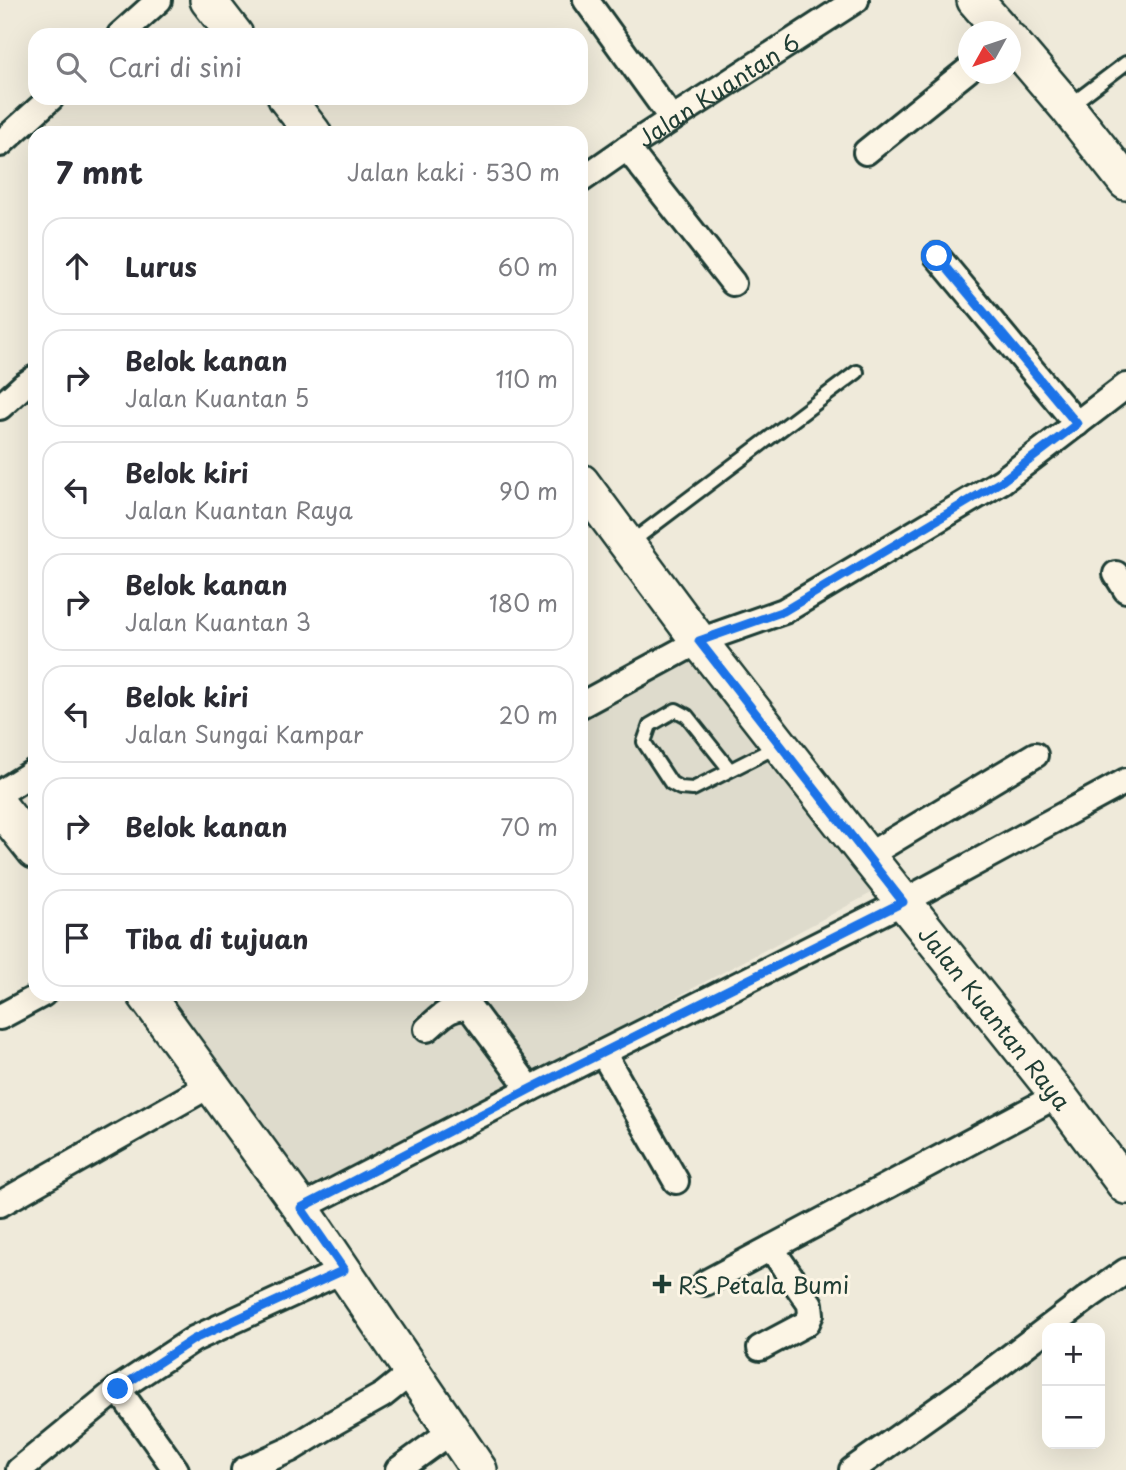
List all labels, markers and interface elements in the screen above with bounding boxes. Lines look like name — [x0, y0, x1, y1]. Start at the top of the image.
north arrow — [958, 21, 1021, 84]
street label: Jalan Kuantan 6 — [630, 24, 806, 155]
search box — [28, 28, 588, 105]
text: Cari di sini — [108, 47, 242, 86]
icon: search — [52, 48, 90, 86]
text: 7 mnt — [56, 149, 143, 194]
text: Jalan kaki · 530 m — [347, 154, 560, 189]
route start — [921, 240, 952, 271]
icon: ahead — [58, 247, 96, 285]
text: Lurus — [125, 247, 197, 286]
text: 60 m — [498, 249, 558, 284]
text: Belok kanan — [125, 341, 287, 380]
icon: right — [58, 359, 96, 397]
text: 110 m — [496, 361, 558, 396]
text: Jalan Kuantan 5 — [125, 380, 309, 415]
text: Belok kiri — [125, 453, 248, 492]
icon: left — [58, 471, 96, 509]
text: 90 m — [499, 473, 558, 508]
text: Jalan Kuantan Raya — [125, 492, 353, 527]
text: Belok kanan — [125, 565, 287, 604]
icon: right — [58, 583, 96, 621]
text: 180 m — [489, 585, 558, 620]
text: Jalan Kuantan 3 — [125, 604, 311, 639]
text: Belok kiri — [125, 677, 248, 716]
icon: left — [58, 695, 96, 733]
text: 20 m — [499, 697, 558, 732]
text: Jalan Sungai Kampar — [125, 716, 363, 751]
icon: right — [58, 807, 96, 845]
text: Belok kanan — [125, 807, 287, 846]
text: 70 m — [500, 809, 558, 844]
street label: Jalan Kuantan Raya — [911, 917, 1081, 1117]
icon: arrive — [58, 919, 96, 957]
text: Tiba di tujuan — [125, 919, 309, 958]
place label: RS Petala Bumi — [678, 1267, 849, 1302]
marker: RS Petala Bumi — [652, 1274, 672, 1294]
map controls — [1042, 1323, 1105, 1449]
button: + — [1042, 1323, 1105, 1386]
route end — [102, 1373, 133, 1404]
button: − — [1042, 1386, 1105, 1449]

